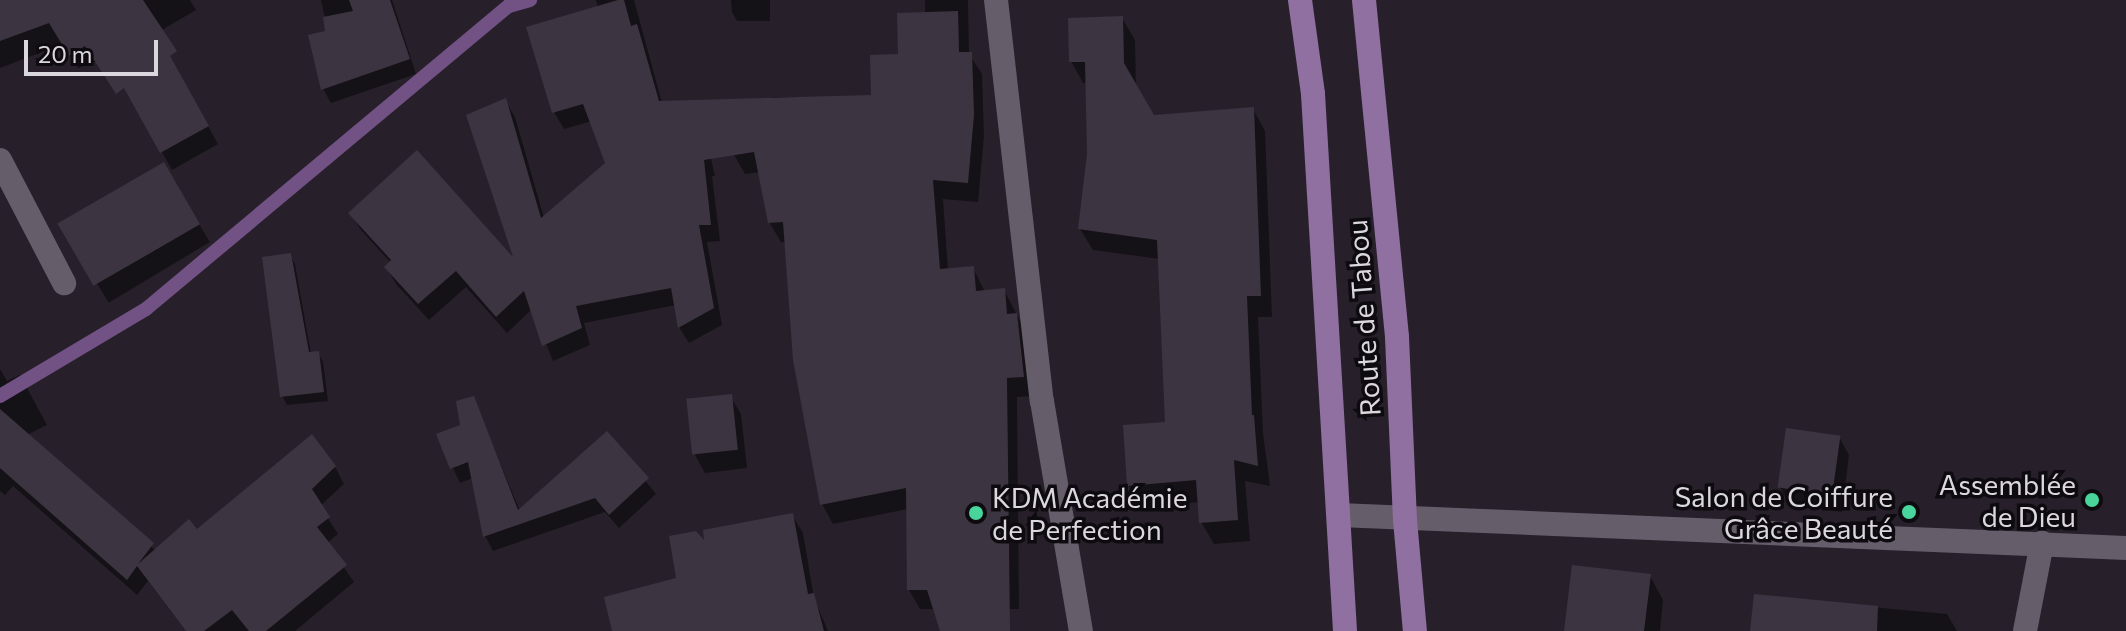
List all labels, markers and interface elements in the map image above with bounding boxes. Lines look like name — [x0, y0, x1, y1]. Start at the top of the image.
scale bar — [28, 24, 162, 74]
text: 20 m — [38, 39, 92, 68]
street label: Route de Tabou — [1339, 219, 1387, 417]
place label: Assemblée de Dieu — [1939, 467, 2076, 533]
place label: Salon de Coiffure Grâce Beauté — [1675, 479, 1893, 545]
place label: KDM Académie de Perfection — [992, 480, 1188, 546]
marker: Assemblée de Dieu — [2083, 491, 2101, 509]
marker: Salon de Coiffure Grâce Beauté — [1900, 503, 1918, 521]
marker: KDM Académie de Perfection — [967, 504, 985, 522]

